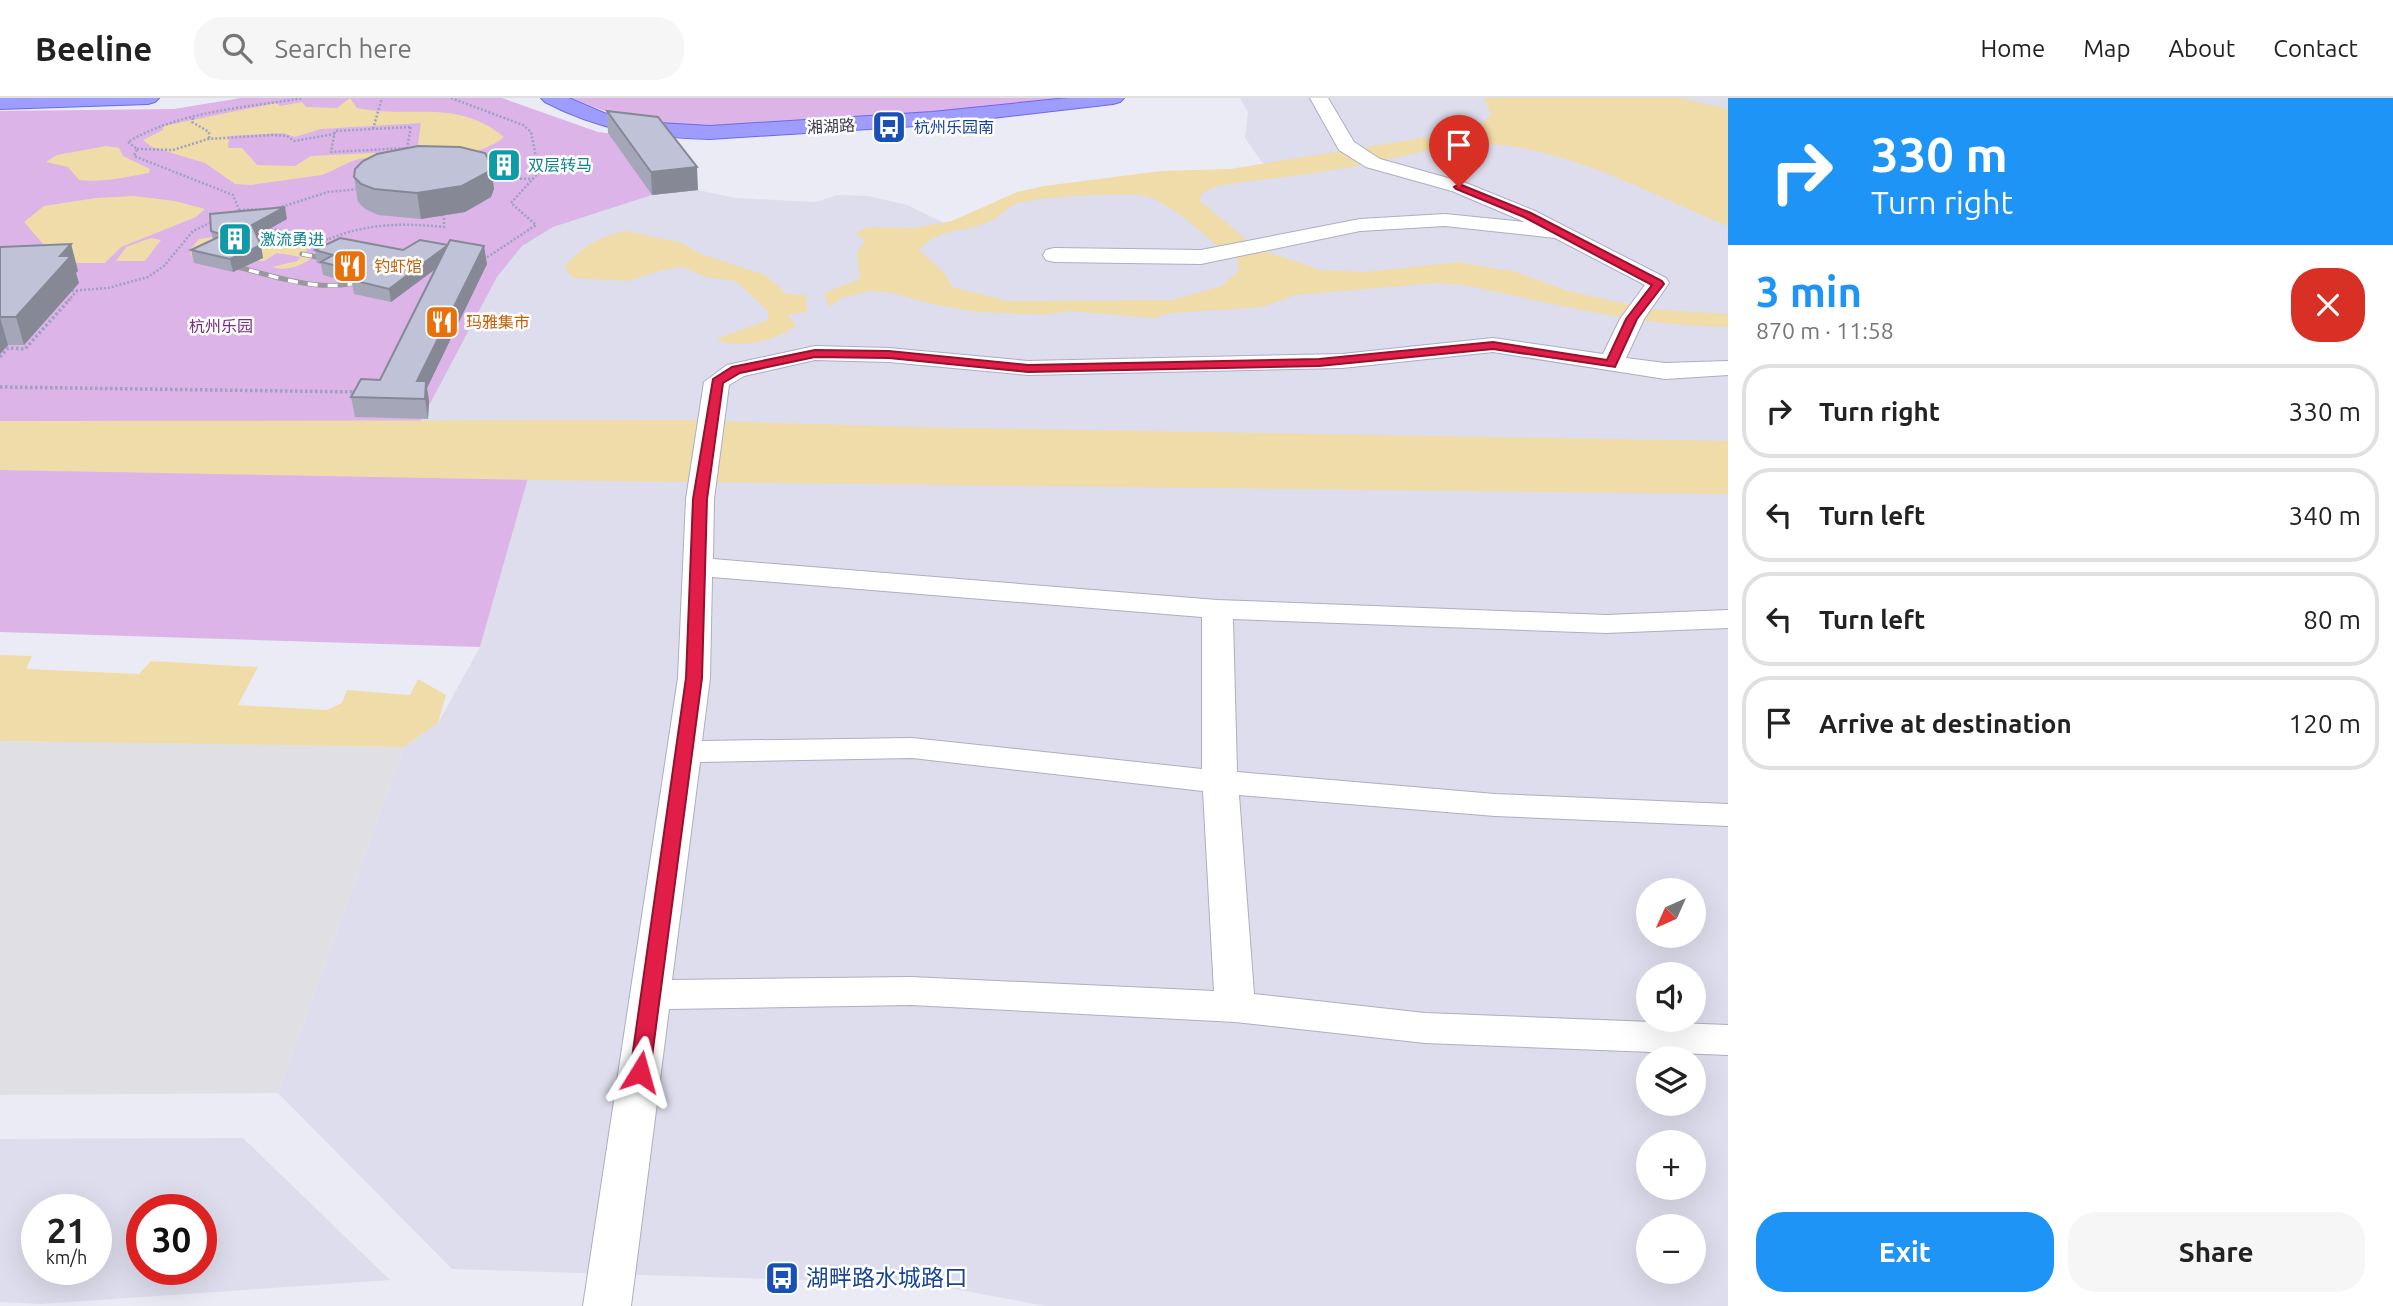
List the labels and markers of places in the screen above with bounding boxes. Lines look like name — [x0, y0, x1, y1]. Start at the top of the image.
bus stop icon: 杭州乐园南 — [870, 108, 908, 146]
pin — [1429, 115, 1489, 187]
place label: 杭州乐园南 — [914, 118, 994, 136]
building icon: 双层转马 — [485, 146, 523, 184]
place label: 双层转马 — [528, 156, 592, 174]
building icon: 激流勇进 — [216, 220, 254, 258]
place label: 激流勇进 — [260, 230, 324, 248]
restaurant icon: 钓虾馆 — [331, 247, 369, 285]
place label: 钓虾馆 — [374, 257, 422, 275]
restaurant icon: 玛雅集市 — [423, 303, 461, 341]
place label: 玛雅集市 — [466, 313, 530, 331]
bus stop icon: 湖畔路水城路口 — [763, 1259, 801, 1297]
place label: 湖畔路水城路口 — [806, 1265, 967, 1290]

